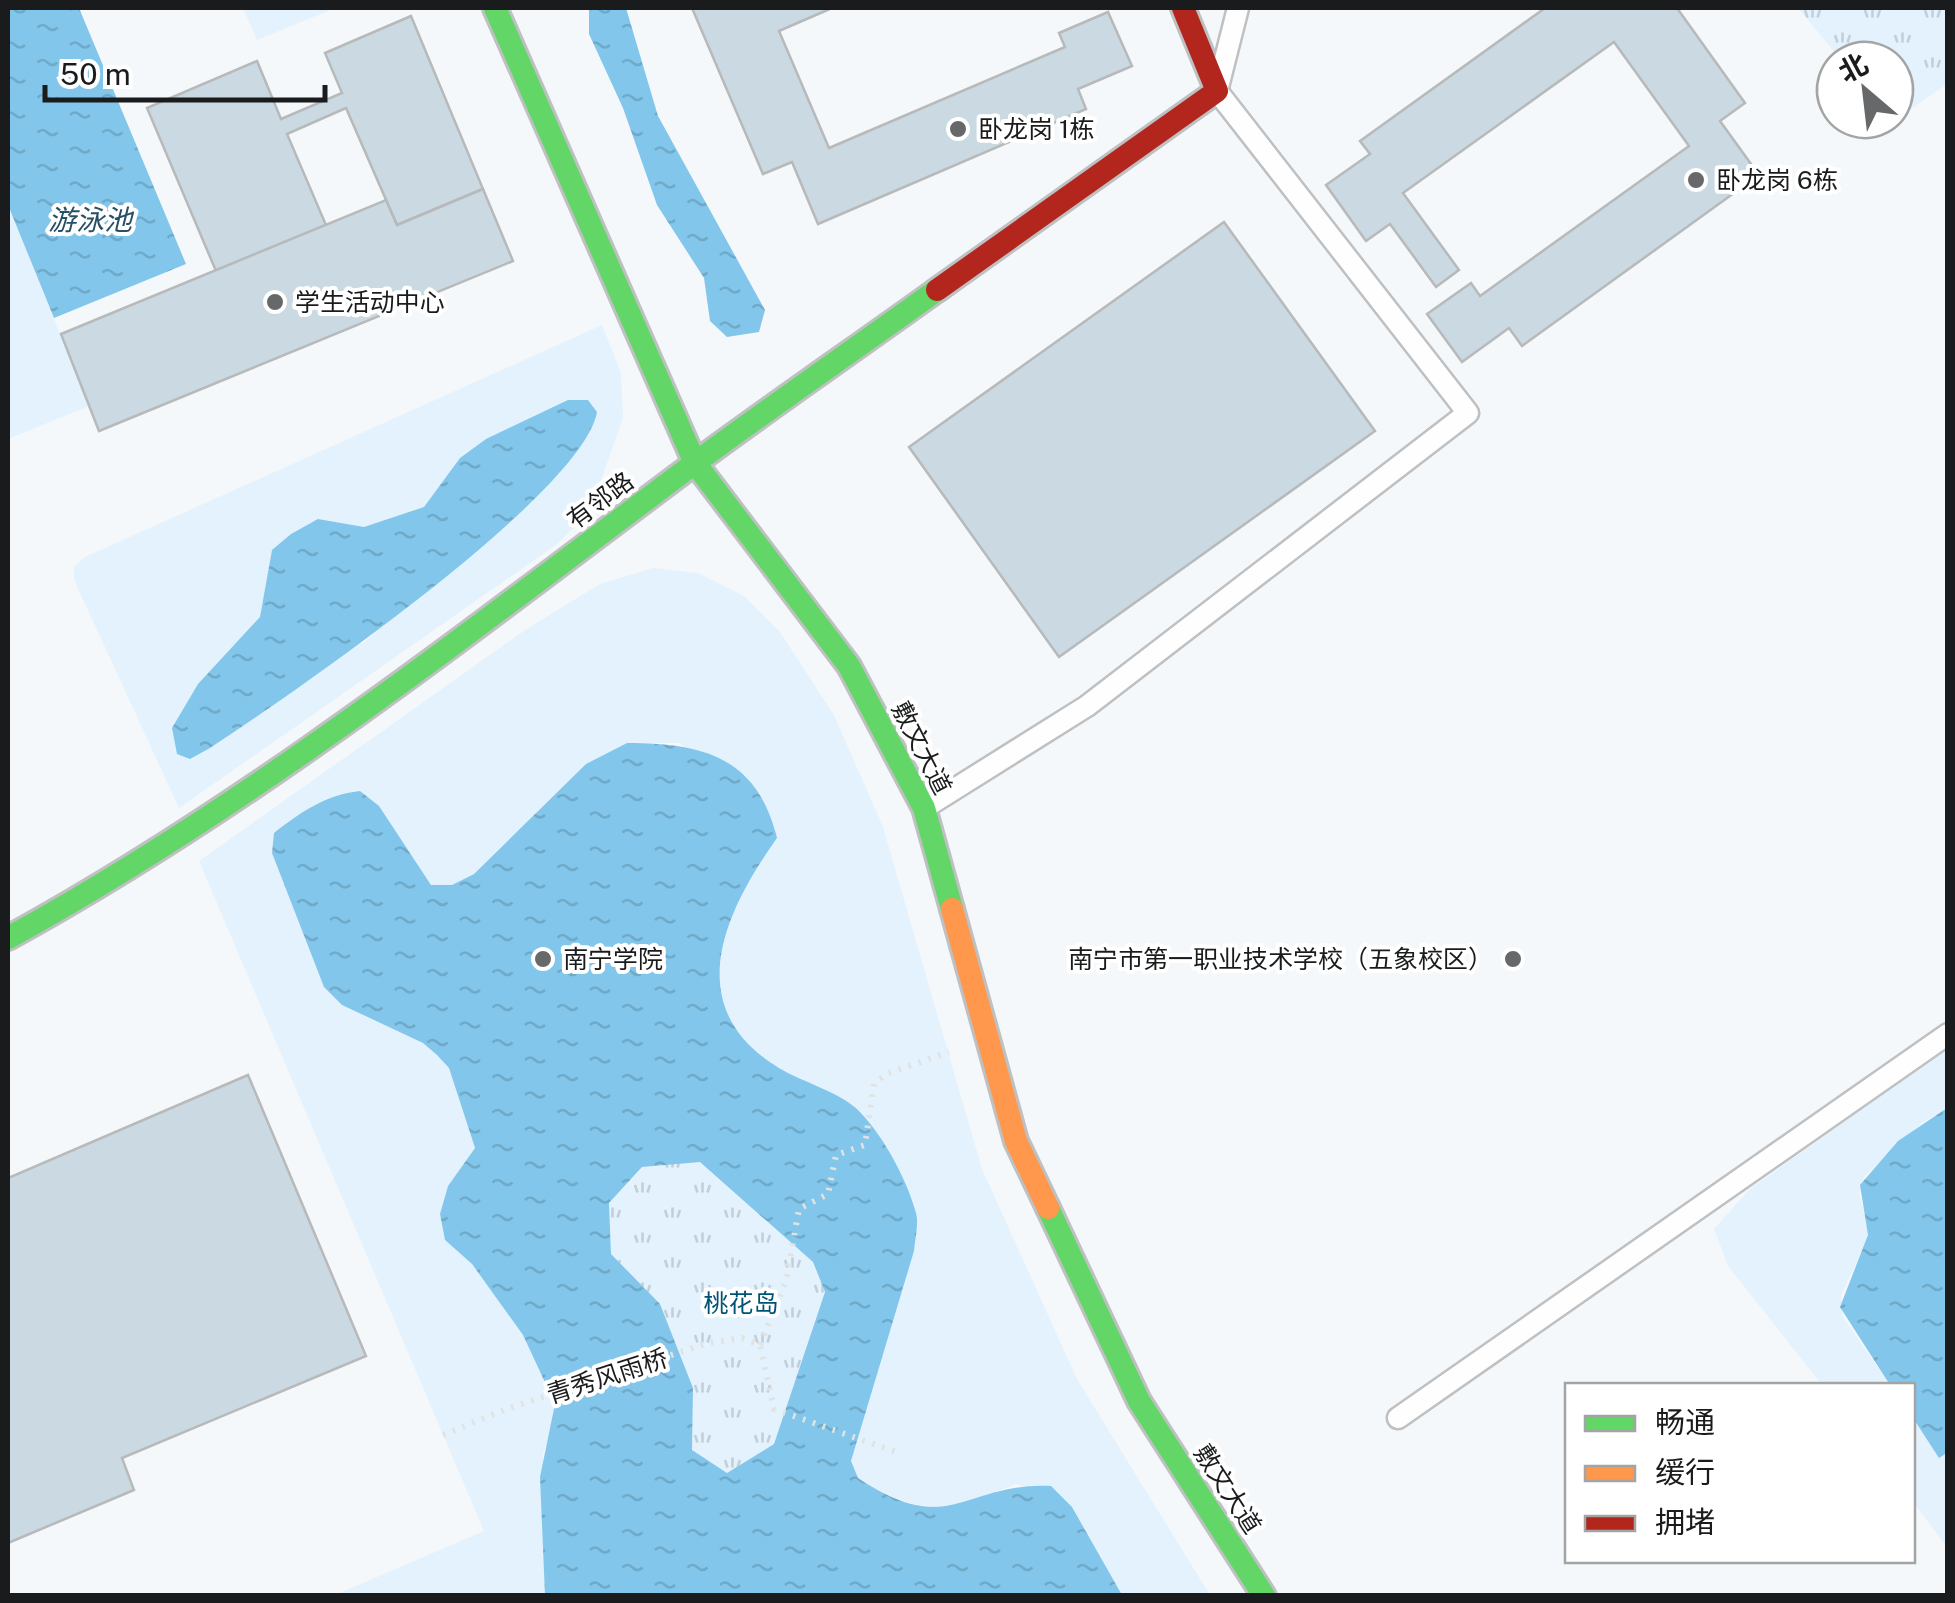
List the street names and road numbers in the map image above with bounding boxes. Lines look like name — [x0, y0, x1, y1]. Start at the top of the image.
street label: 有邻路 — [561, 465, 639, 535]
street label: 敷文大道 — [886, 697, 958, 799]
street label: 青秀风雨桥 — [543, 1342, 671, 1410]
street label: 敷文大道 — [1188, 1439, 1268, 1539]

